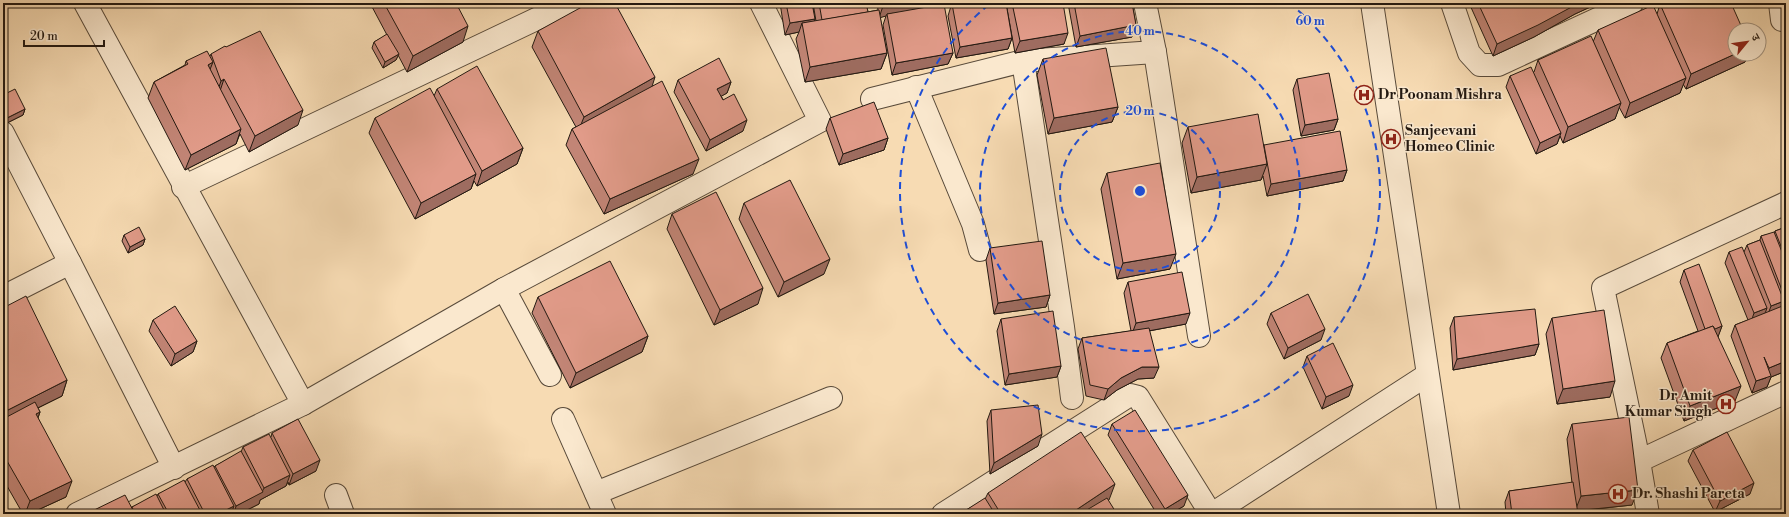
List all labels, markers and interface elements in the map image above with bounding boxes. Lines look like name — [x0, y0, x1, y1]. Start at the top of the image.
text: 60 m — [1295, 14, 1325, 29]
scale bar — [24, 22, 104, 48]
north arrow — [1727, 22, 1767, 62]
text: 40 m — [1125, 24, 1155, 39]
text: 20 m — [30, 29, 58, 44]
text: उ — [1747, 31, 1763, 45]
hospital icon: Dr Poonam Mishra — [1353, 84, 1375, 106]
place label: Dr Poonam Mishra — [1378, 86, 1502, 104]
text: 20 m — [1125, 104, 1155, 119]
place label: Sanjeevani Homeo Clinic — [1405, 122, 1495, 156]
hospital icon: Sanjeevani Homeo Clinic — [1380, 128, 1402, 150]
centre of rings — [1133, 184, 1147, 198]
place label: Dr Amit Kumar Singh — [1625, 387, 1713, 421]
hospital icon: Dr Amit Kumar Singh — [1715, 393, 1737, 415]
hospital icon: Dr. Shashi Pareta — [1607, 483, 1629, 505]
place label: Dr. Shashi Pareta — [1632, 485, 1745, 503]

